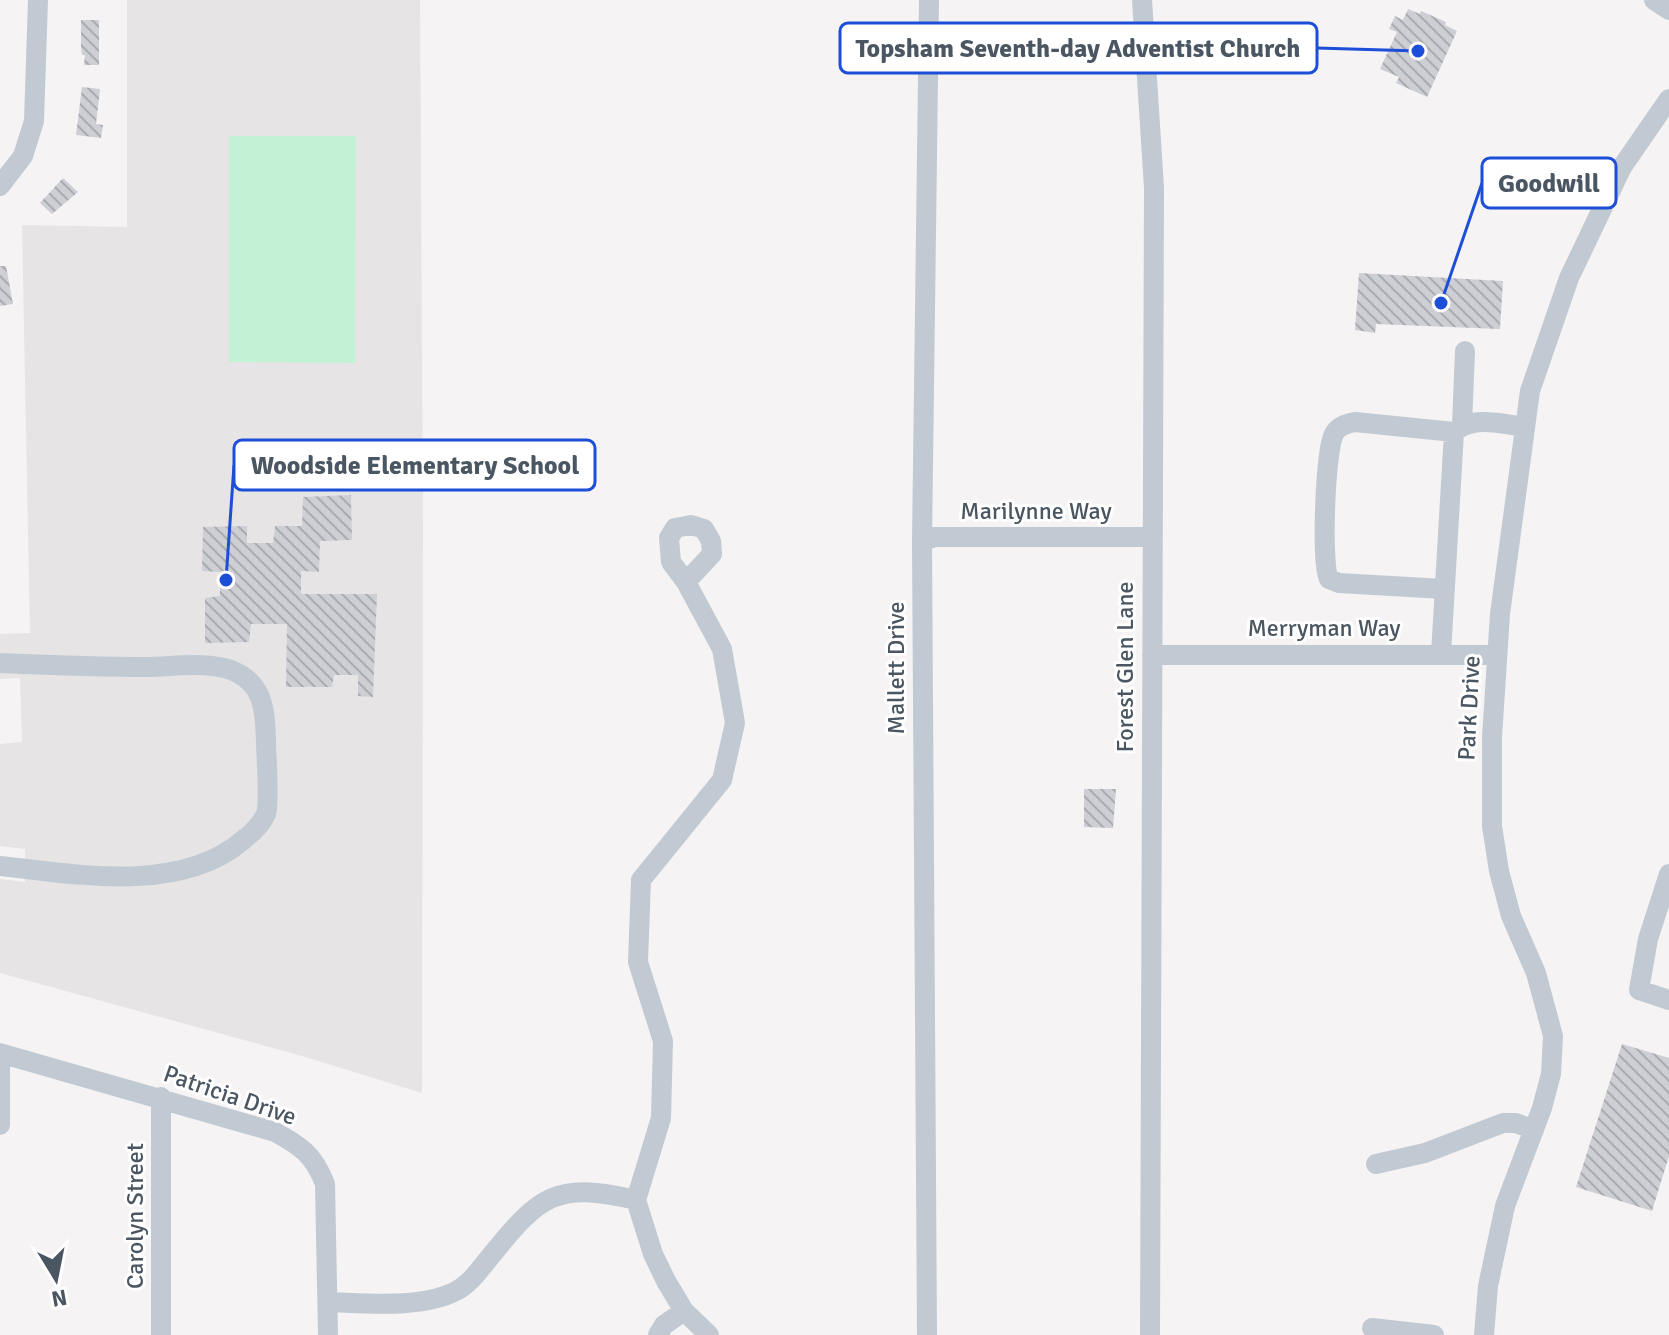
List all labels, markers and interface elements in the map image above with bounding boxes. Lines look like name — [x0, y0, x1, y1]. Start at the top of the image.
callout: Topsham Seventh-day Adventist Church — [840, 23, 1317, 73]
text: Topsham Seventh-day Adventist Church — [856, 33, 1300, 65]
callout: Goodwill — [1482, 158, 1616, 208]
text: Goodwill — [1498, 168, 1600, 200]
callout: Woodside Elementary School — [234, 440, 595, 490]
text: Woodside Elementary School — [251, 450, 579, 482]
street label: Marilynne Way — [960, 496, 1112, 526]
street label: Forest Glen Lane — [1110, 581, 1140, 753]
street label: Mallett Drive — [881, 602, 911, 734]
street label: Merryman Way — [1247, 613, 1401, 643]
street label: Park Drive — [1451, 655, 1487, 761]
street label: Patricia Drive — [160, 1058, 300, 1132]
street label: Carolyn Street — [120, 1143, 150, 1289]
north arrow — [16, 1239, 96, 1319]
text: N — [50, 1284, 69, 1313]

